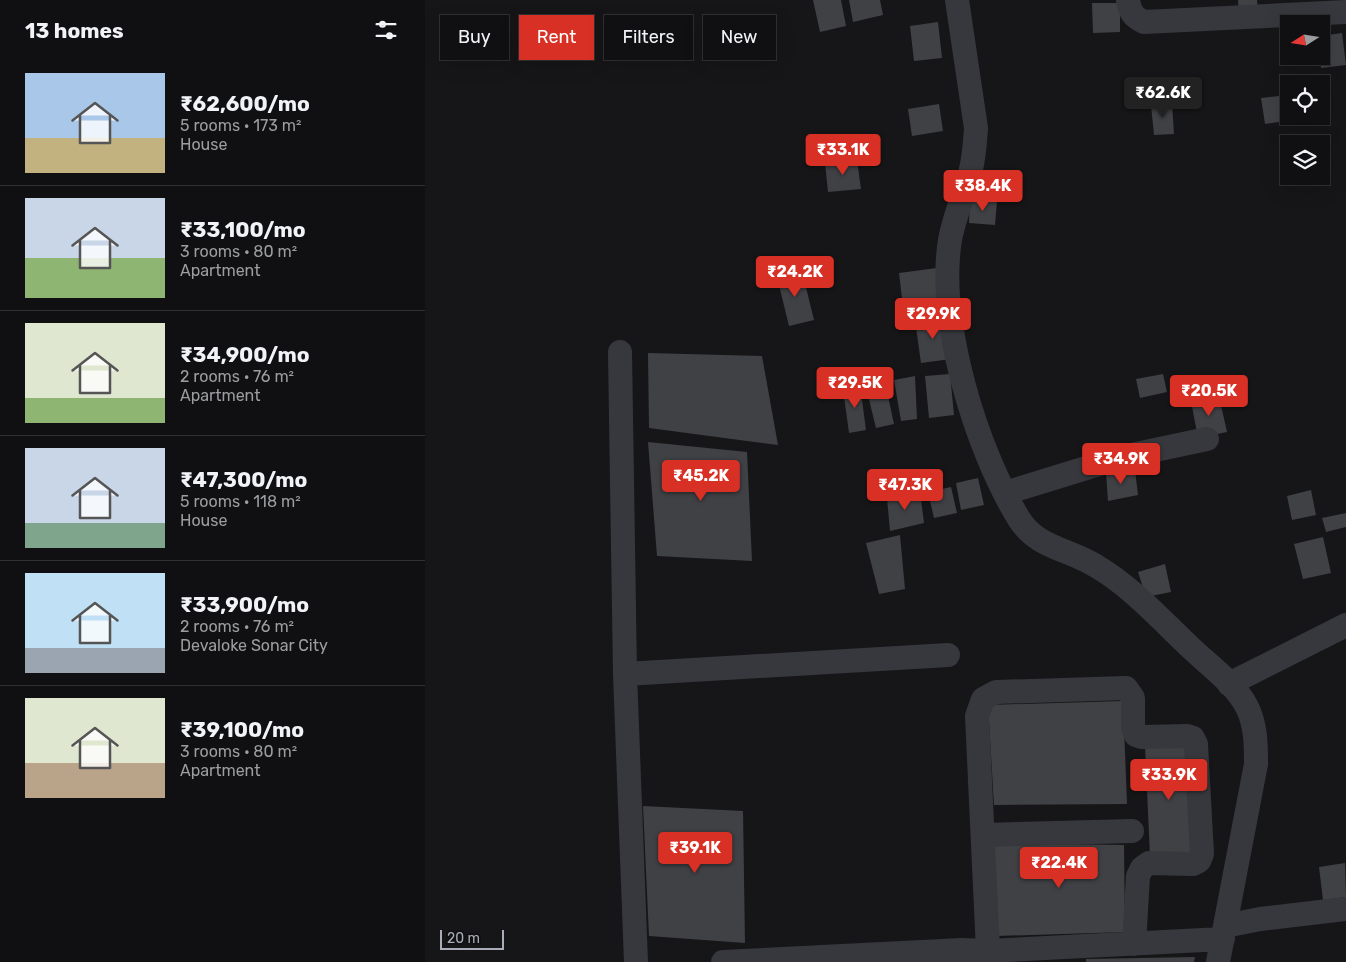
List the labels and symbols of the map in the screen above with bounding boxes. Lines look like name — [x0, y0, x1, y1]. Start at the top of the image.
north arrow — [1280, 15, 1330, 65]
pin: ₹62.6K — [1122, 76, 1204, 119]
pin: ₹33.1K — [802, 134, 884, 176]
pin: ₹38.4K — [942, 170, 1024, 212]
pin: ₹24.2K — [754, 256, 836, 298]
pin: ₹29.9K — [892, 298, 974, 340]
pin: ₹29.5K — [814, 366, 896, 409]
pin: ₹20.5K — [1168, 374, 1250, 417]
pin: ₹34.9K — [1080, 442, 1162, 485]
pin: ₹45.2K — [660, 460, 742, 502]
pin: ₹47.3K — [864, 468, 946, 511]
pin: ₹33.9K — [1128, 758, 1210, 801]
pin: ₹39.1K — [654, 832, 736, 874]
pin: ₹22.4K — [1018, 846, 1100, 889]
scale bar — [440, 927, 504, 950]

